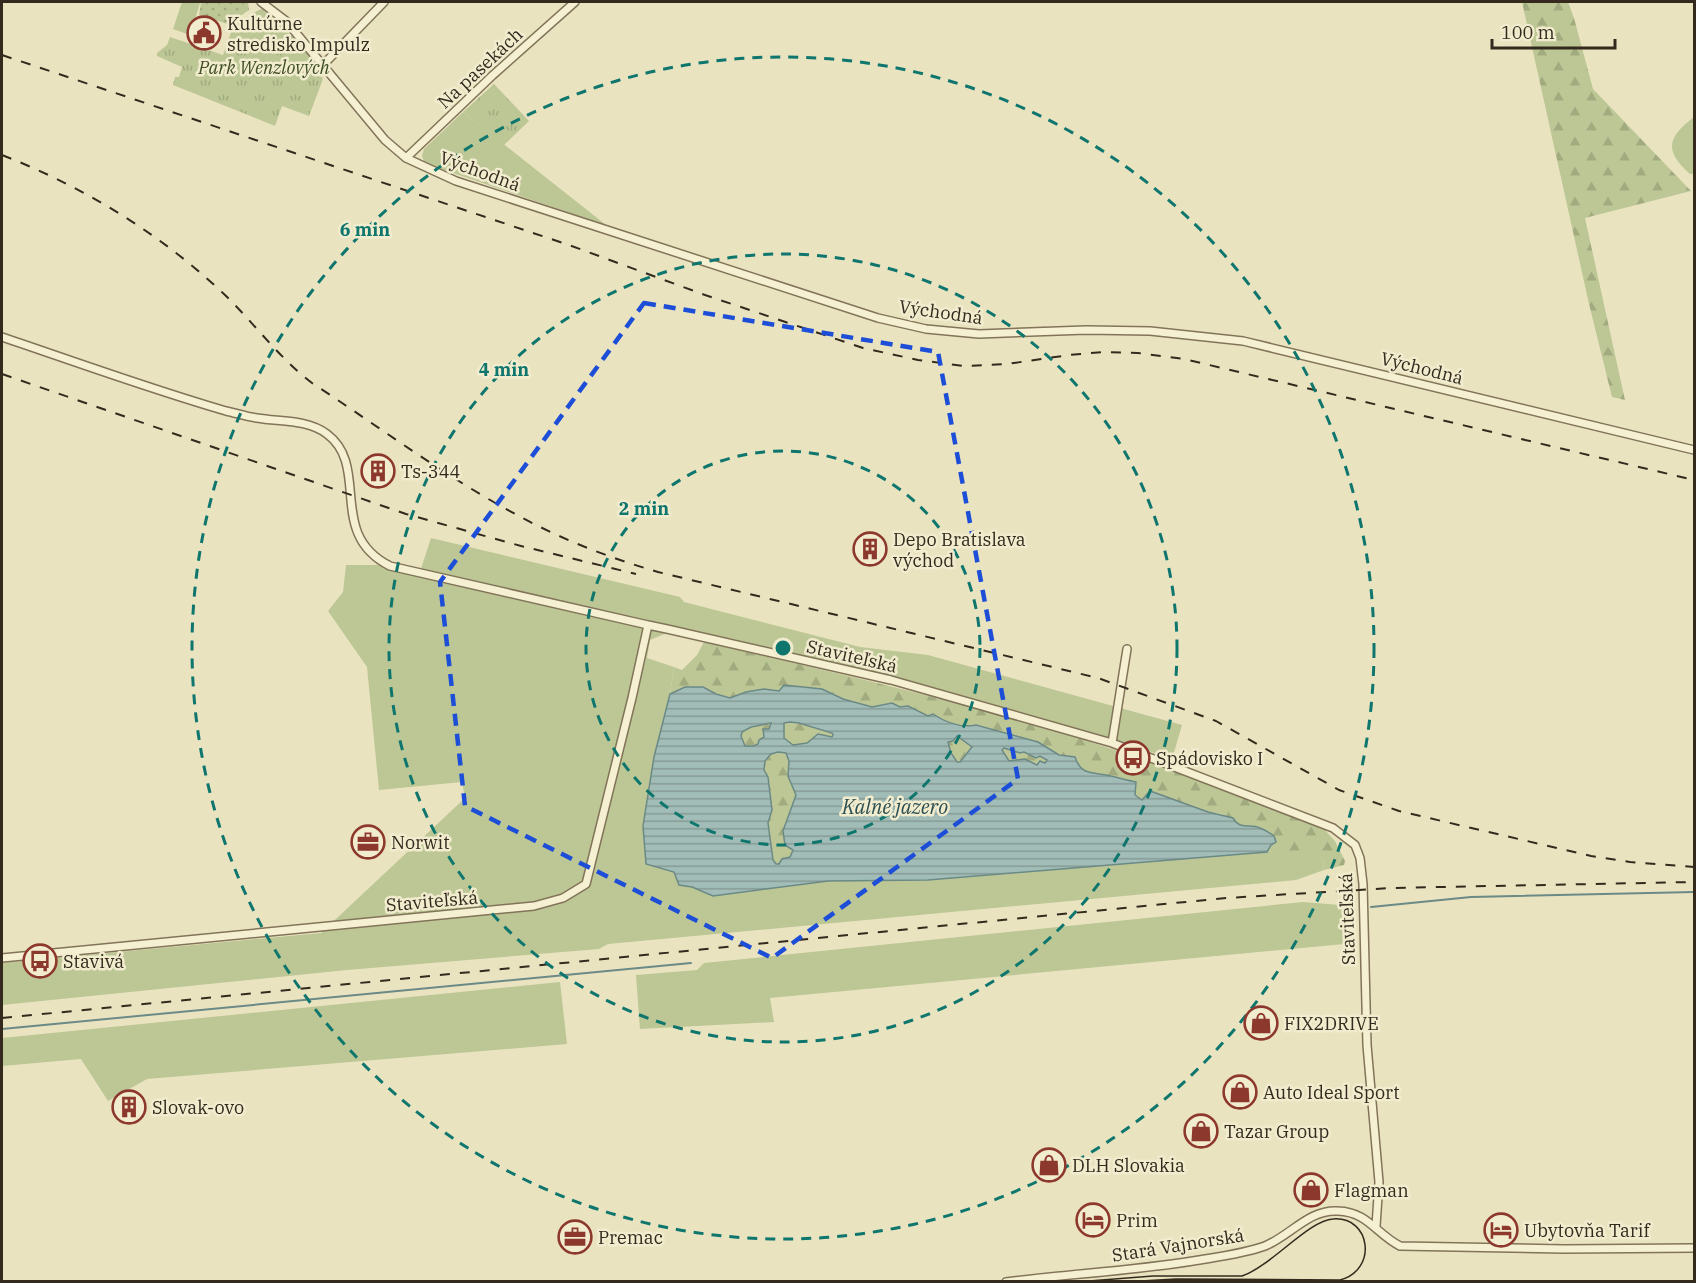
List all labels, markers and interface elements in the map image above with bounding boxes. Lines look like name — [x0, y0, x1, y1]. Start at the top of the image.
place label: Kultúrne stredisko Impulz — [227, 12, 370, 56]
scale bar — [1492, 12, 1615, 50]
public building icon: Kultúrne stredisko Impulz — [186, 15, 222, 51]
text: 100 m — [1501, 21, 1555, 44]
street label: Na pasekách — [433, 23, 527, 113]
park label: Park Wenzlových — [197, 56, 330, 79]
street label: Východná — [436, 146, 524, 196]
text: 6 min — [340, 218, 390, 241]
street label: Východná — [898, 295, 985, 329]
street label: Východná — [1378, 347, 1466, 389]
text: 4 min — [479, 358, 529, 381]
building icon: Ts-344 — [360, 453, 396, 489]
place label: Ts-344 — [401, 460, 460, 483]
text: 2 min — [619, 497, 669, 520]
place label: Depo Bratislava východ — [893, 528, 1026, 572]
building icon: Depo Bratislava východ — [852, 531, 888, 567]
street label: Staviteľská — [804, 634, 900, 678]
centre of rings — [773, 638, 793, 658]
bus stop icon: Spádovisko I — [1115, 740, 1151, 776]
place label: Spádovisko I — [1156, 747, 1263, 770]
water label: Kalné jazero — [841, 793, 948, 820]
office icon: Norwit — [350, 824, 386, 860]
place label: Norwit — [391, 831, 450, 854]
street label: Staviteľská — [1334, 872, 1360, 966]
street label: Staviteľská — [385, 886, 479, 916]
bus stop icon: Stavivá — [22, 943, 58, 979]
place label: Stavivá — [63, 950, 124, 973]
shop icon: FIX2DRIVE — [1243, 1005, 1279, 1041]
place label: FIX2DRIVE — [1284, 1012, 1379, 1035]
shop icon: Auto Ideal Sport — [1222, 1074, 1258, 1110]
place label: Auto Ideal Sport — [1263, 1081, 1400, 1104]
building icon: Slovak-ovo — [111, 1089, 147, 1125]
place label: Slovak-ovo — [152, 1096, 244, 1119]
shop icon: Tazar Group — [1183, 1113, 1219, 1149]
place label: Tazar Group — [1224, 1120, 1329, 1143]
shop icon: DLH Slovakia — [1031, 1147, 1067, 1183]
place label: DLH Slovakia — [1072, 1154, 1185, 1177]
shop icon: Flagman — [1293, 1172, 1329, 1208]
place label: Flagman — [1334, 1179, 1409, 1202]
hotel icon: Prim — [1075, 1202, 1111, 1238]
place label: Prim — [1116, 1209, 1158, 1232]
hotel icon: Ubytovňa Tarif — [1483, 1212, 1519, 1248]
office icon: Premac — [557, 1219, 593, 1255]
place label: Ubytovňa Tarif — [1524, 1219, 1651, 1242]
street label: Stará Vajnorská — [1110, 1223, 1246, 1267]
place label: Premac — [598, 1226, 663, 1249]

